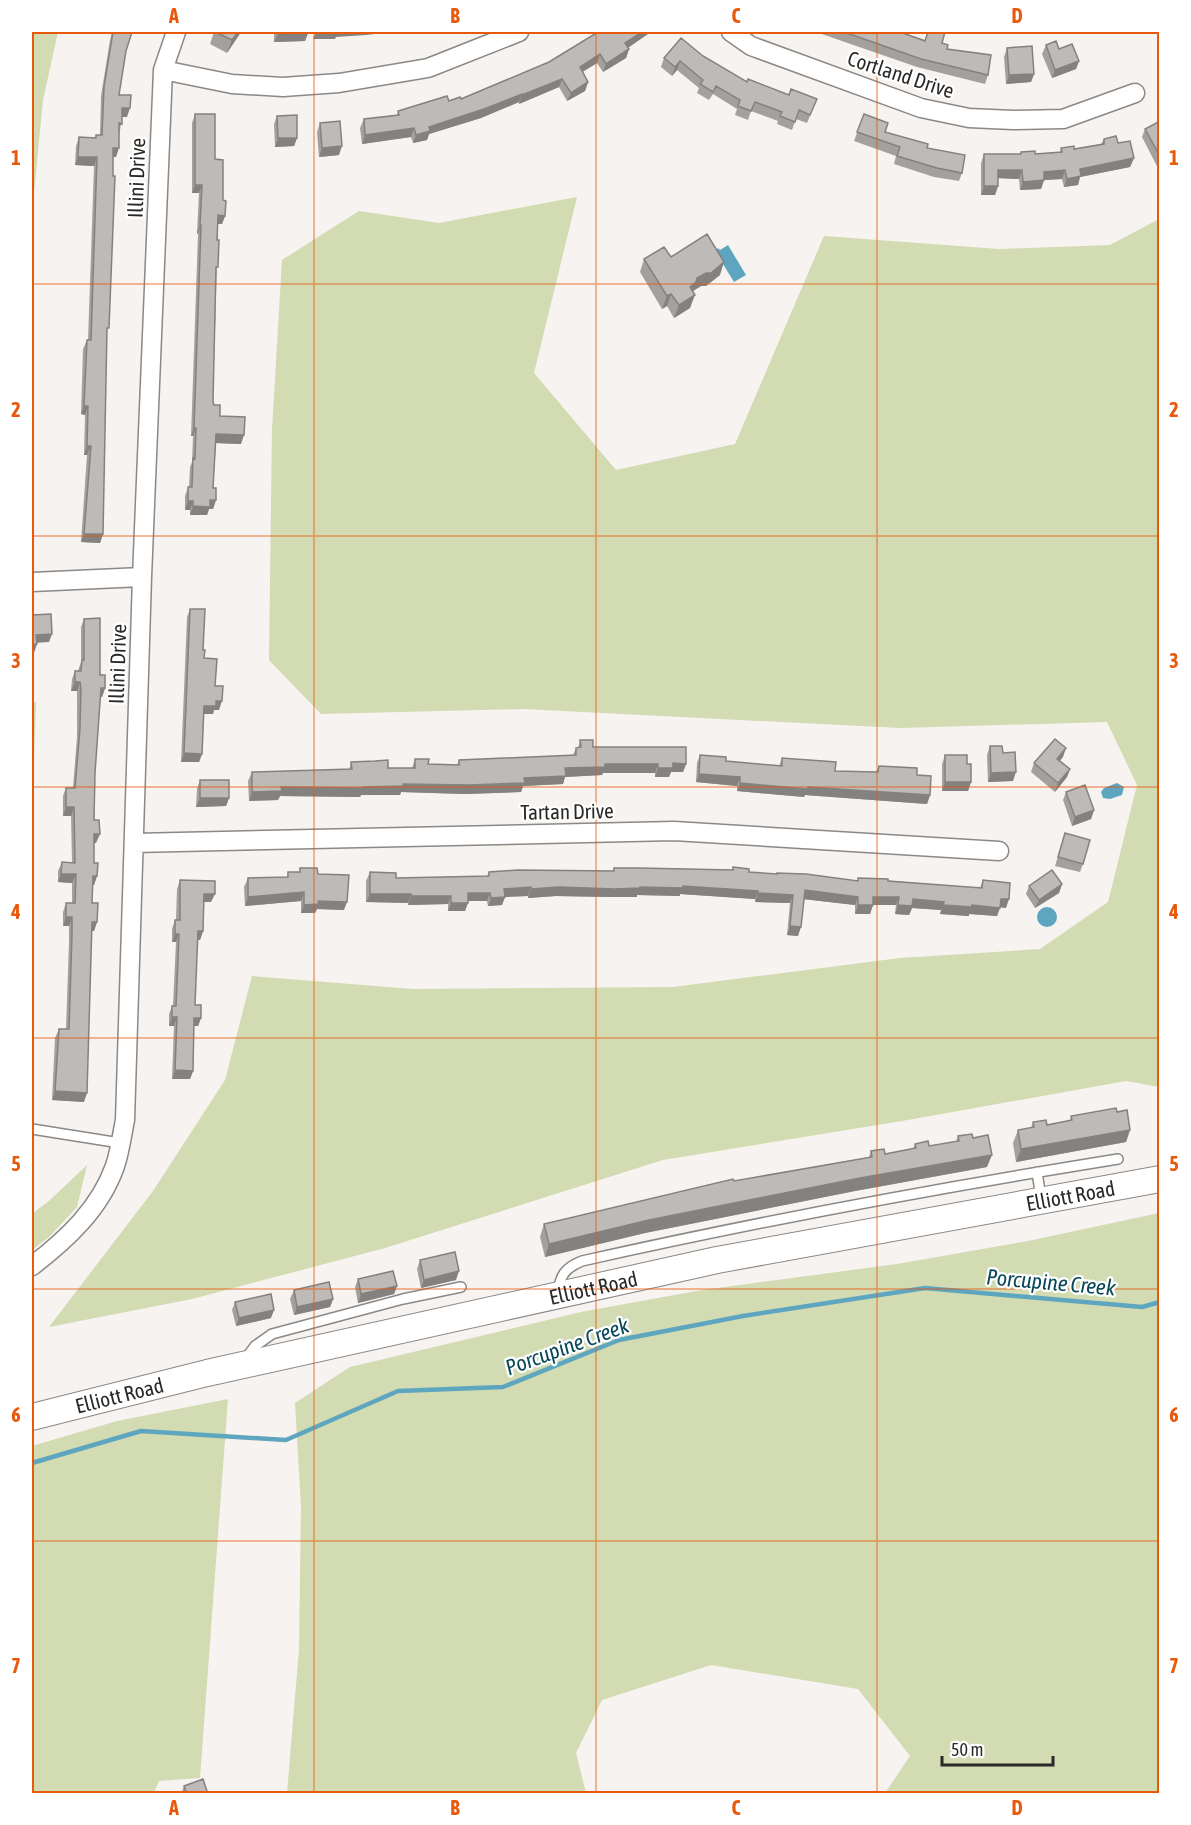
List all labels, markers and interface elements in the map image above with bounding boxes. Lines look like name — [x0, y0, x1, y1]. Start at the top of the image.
text: A — [168, 4, 179, 27]
text: B — [450, 4, 460, 27]
text: C — [732, 4, 741, 27]
text: D — [1011, 4, 1023, 27]
street label: Cortland Drive — [845, 46, 957, 102]
street label: Illini Drive — [123, 138, 149, 218]
text: 1 — [11, 146, 21, 169]
text: 1 — [1169, 146, 1179, 169]
text: 2 — [11, 398, 21, 421]
text: 2 — [1169, 398, 1179, 421]
street label: Illini Drive — [104, 624, 130, 704]
text: 3 — [11, 649, 21, 672]
text: 3 — [1169, 649, 1179, 672]
street label: Tartan Drive — [520, 798, 614, 824]
text: 4 — [10, 900, 21, 923]
text: 4 — [1168, 900, 1179, 923]
text: 5 — [11, 1152, 21, 1175]
text: 5 — [1169, 1152, 1179, 1175]
street label: Elliott Road — [1024, 1176, 1117, 1215]
water label: Porcupine Creek — [985, 1263, 1117, 1301]
street label: Elliott Road — [547, 1266, 640, 1309]
water label: Porcupine Creek — [502, 1312, 633, 1380]
street label: Elliott Road — [73, 1372, 166, 1418]
text: 6 — [11, 1403, 21, 1426]
text: 6 — [1169, 1403, 1179, 1426]
text: 7 — [11, 1654, 21, 1677]
text: 7 — [1169, 1654, 1179, 1677]
scale bar — [942, 1729, 1053, 1767]
text: 50 m — [951, 1739, 983, 1760]
text: A — [168, 1796, 179, 1819]
text: B — [450, 1796, 460, 1819]
text: C — [732, 1796, 741, 1819]
text: D — [1011, 1796, 1023, 1819]

